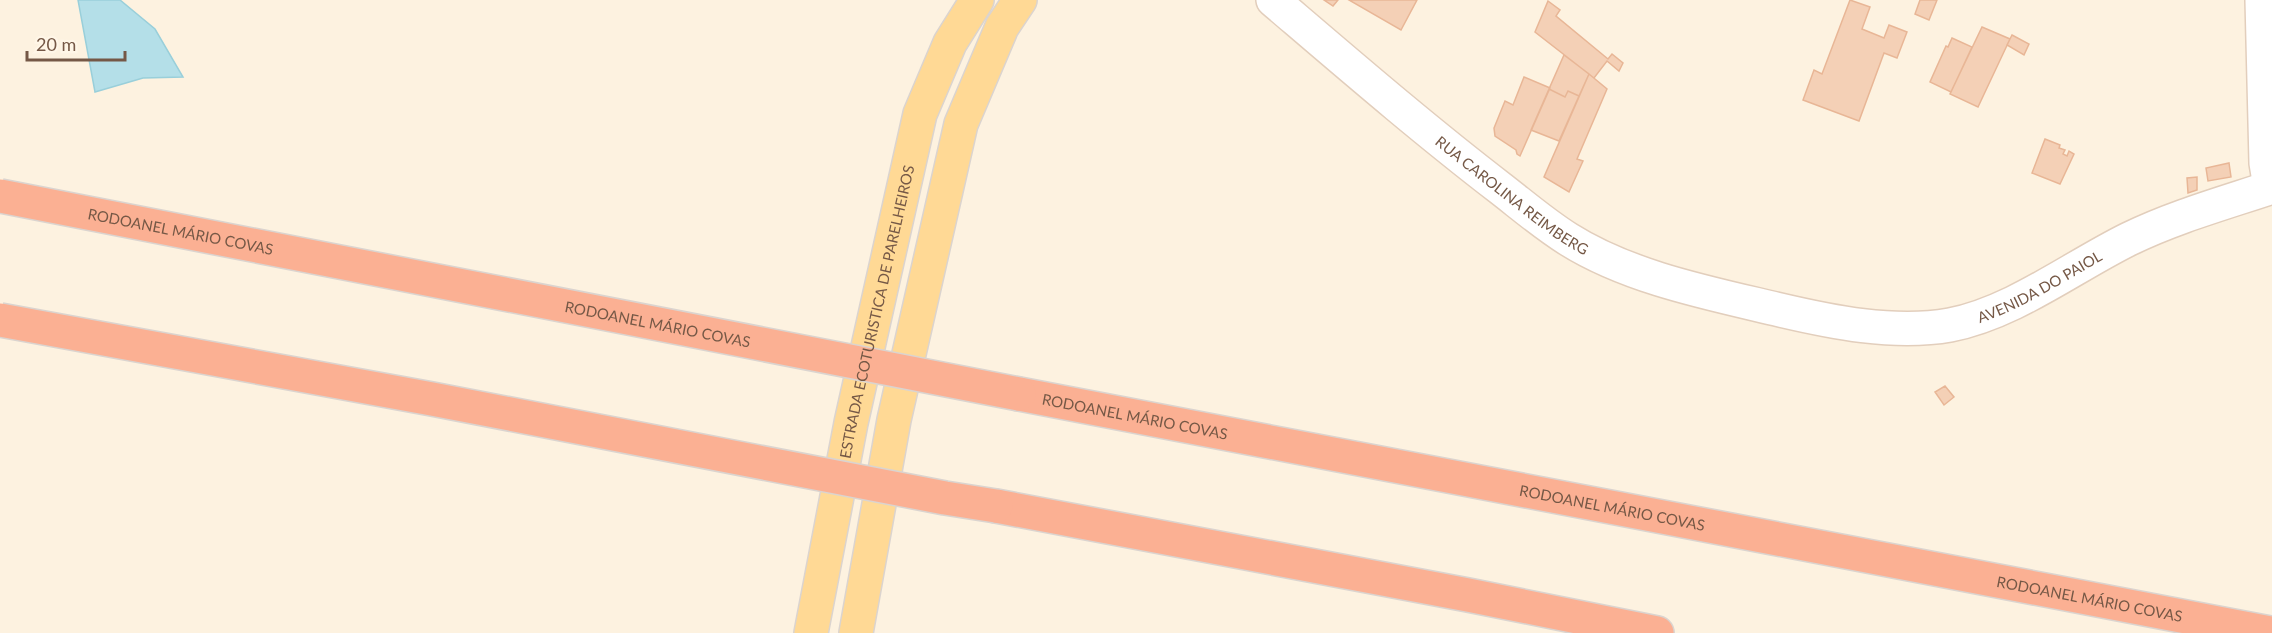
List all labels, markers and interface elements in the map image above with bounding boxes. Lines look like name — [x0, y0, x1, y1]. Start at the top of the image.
scale bar — [27, 24, 124, 62]
text: 20 m — [36, 33, 76, 55]
street label: RUA CAROLINA REIMBERG — [1432, 132, 1592, 258]
street label: ESTRADA ECOTURISTICA DE PARELHEIROS — [835, 163, 917, 460]
street label: RODOANEL MÁRIO COVAS — [86, 204, 275, 258]
street label: AVENIDA DO PAIOL — [1975, 246, 2105, 326]
street label: RODOANEL MÁRIO COVAS — [563, 297, 752, 351]
street label: RODOANEL MÁRIO COVAS — [1041, 390, 1229, 443]
street label: RODOANEL MÁRIO COVAS — [1518, 481, 1707, 534]
street label: RODOANEL MÁRIO COVAS — [1995, 572, 2184, 625]

